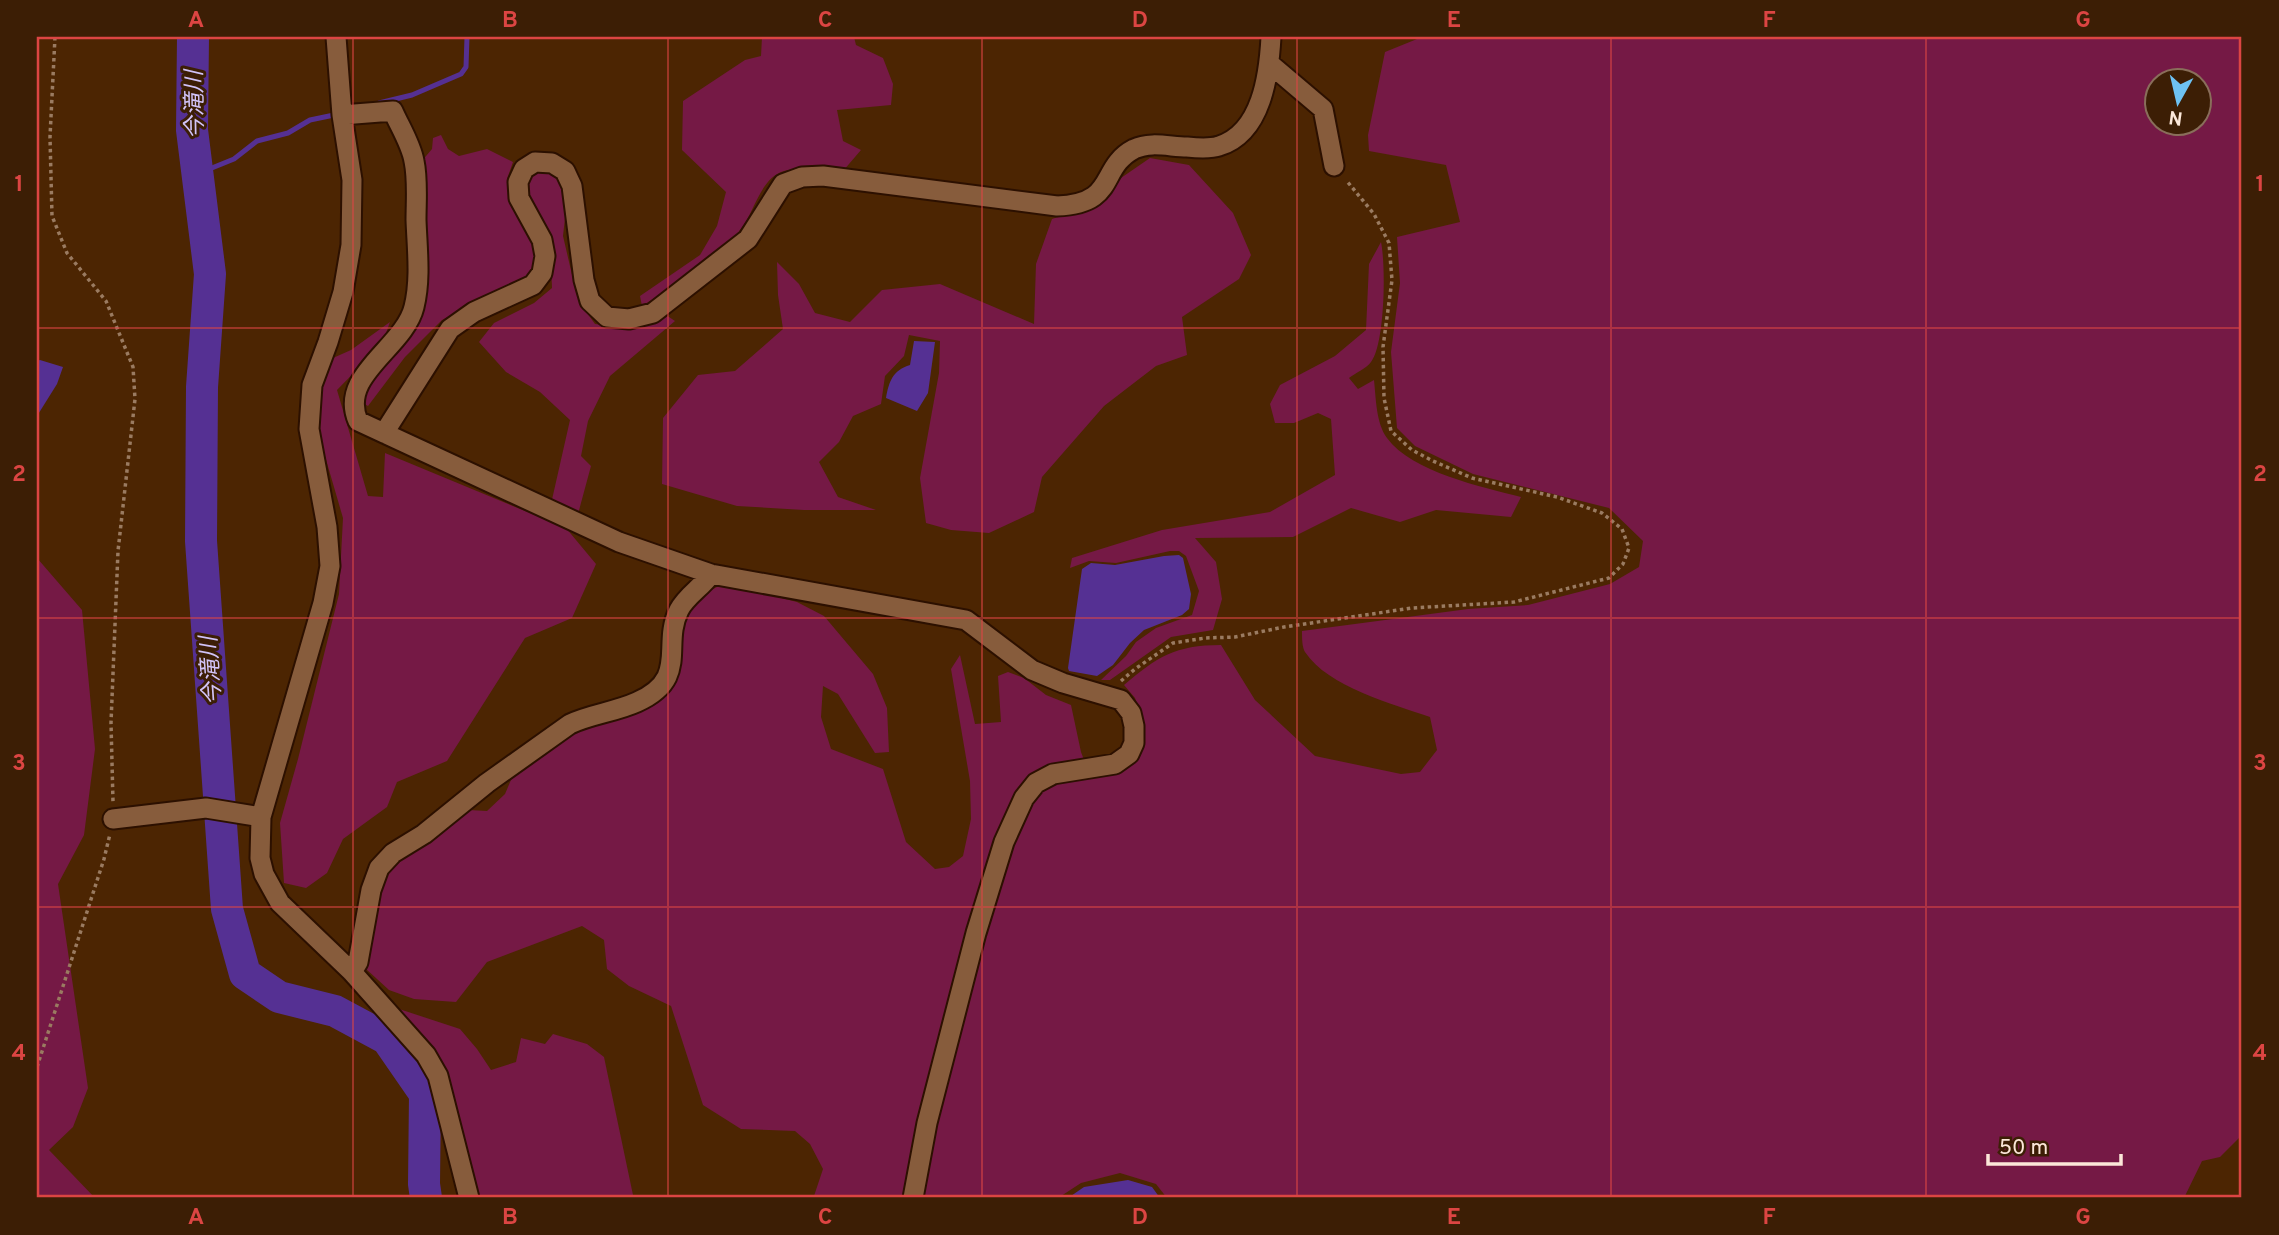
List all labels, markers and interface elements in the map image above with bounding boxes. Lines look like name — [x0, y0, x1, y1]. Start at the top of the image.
text: A — [188, 7, 204, 36]
text: B — [502, 7, 518, 36]
text: C — [818, 7, 832, 36]
text: D — [1132, 7, 1148, 36]
text: E — [1447, 7, 1461, 36]
text: F — [1762, 7, 1776, 36]
text: G — [2075, 7, 2091, 36]
north arrow — [2142, 66, 2212, 136]
water label: 今滝川 — [181, 67, 212, 140]
text: N — [2167, 104, 2184, 130]
text: 1 — [14, 171, 24, 200]
text: 1 — [2255, 171, 2265, 200]
text: 2 — [12, 461, 26, 490]
text: 2 — [2253, 461, 2267, 490]
water label: 今滝川 — [195, 632, 229, 706]
text: 3 — [12, 750, 26, 779]
text: 3 — [2253, 750, 2267, 779]
text: 4 — [12, 1040, 26, 1069]
text: 4 — [2253, 1040, 2267, 1069]
scale bar — [1988, 1123, 2122, 1167]
text: 50 m — [1999, 1135, 2048, 1162]
text: A — [188, 1204, 204, 1233]
text: B — [502, 1204, 518, 1233]
text: C — [818, 1204, 832, 1233]
text: D — [1132, 1204, 1148, 1233]
text: E — [1447, 1204, 1461, 1233]
text: F — [1762, 1204, 1776, 1233]
text: G — [2075, 1204, 2091, 1233]

